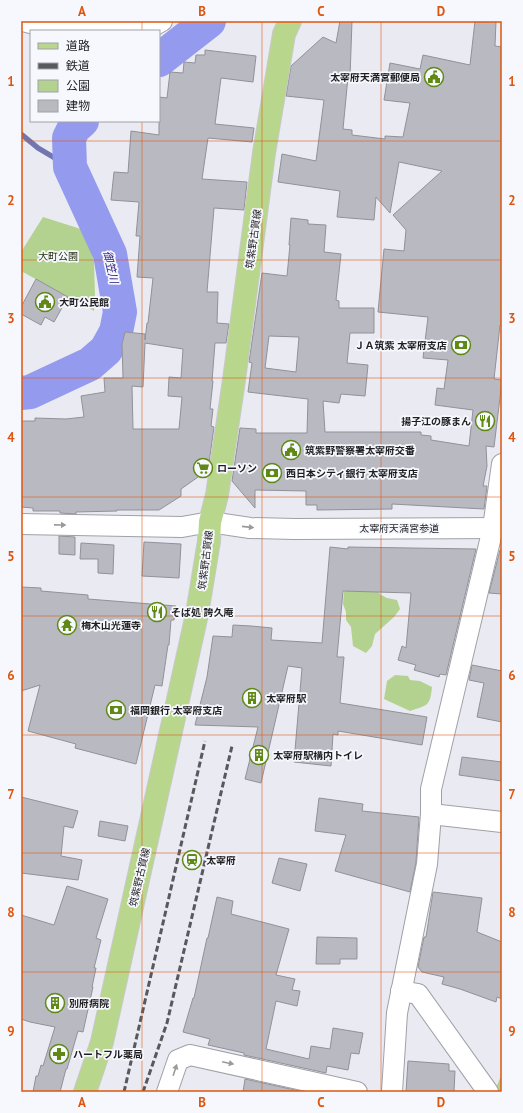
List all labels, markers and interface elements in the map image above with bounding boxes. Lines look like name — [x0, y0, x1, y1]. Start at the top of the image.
text: A — [78, 3, 86, 20]
text: B — [198, 3, 206, 20]
text: C — [317, 3, 325, 20]
text: D — [437, 3, 445, 20]
legend — [30, 30, 160, 122]
text: 道路 — [66, 38, 90, 53]
text: 鉄道 — [66, 58, 90, 73]
public building icon: 太宰府天満宮郵便局 — [423, 66, 445, 88]
place label: 太宰府天満宮郵便局 — [330, 71, 420, 84]
text: 1 — [7, 73, 15, 90]
text: 1 — [508, 73, 516, 90]
text: 公園 — [66, 78, 90, 93]
text: 建物 — [66, 98, 90, 113]
text: 2 — [7, 192, 15, 209]
text: 2 — [508, 192, 516, 209]
street label: 筑紫野古賀線 — [243, 208, 264, 270]
water label: 御笠川 — [100, 249, 122, 286]
park label: 大町公園 — [38, 250, 78, 263]
public building icon: 大町公民館 — [34, 291, 56, 313]
place label: 大町公民館 — [59, 296, 109, 309]
text: 3 — [7, 310, 15, 327]
text: 3 — [508, 310, 516, 327]
bank icon: ＪＡ筑紫 太宰府支店 — [450, 334, 472, 356]
place label: ＪＡ筑紫 太宰府支店 — [354, 339, 447, 352]
restaurant icon: 揚子江の豚まん — [474, 410, 496, 432]
place label: 揚子江の豚まん — [401, 415, 471, 428]
text: 4 — [7, 429, 15, 446]
text: 4 — [508, 429, 516, 446]
public building icon: 筑紫野警察署太宰府交番 — [280, 439, 302, 461]
place label: 筑紫野警察署太宰府交番 — [305, 444, 415, 457]
supermarket icon: ローソン — [192, 457, 214, 479]
place label: ローソン — [217, 462, 257, 475]
bank icon: 西日本シティ銀行 太宰府支店 — [261, 462, 283, 484]
place label: 西日本シティ銀行 太宰府支店 — [286, 467, 418, 480]
one-way arrow — [54, 521, 66, 528]
street label: 太宰府天満宮参道 — [359, 522, 439, 535]
one-way arrow — [242, 524, 254, 531]
street label: 筑紫野古賀線 — [195, 529, 216, 591]
text: 5 — [7, 548, 15, 565]
text: 5 — [508, 548, 516, 565]
restaurant icon: そば処 誇久庵 — [146, 601, 168, 623]
place label: そば処 誇久庵 — [171, 606, 234, 619]
temple icon: 梅木山光蓮寺 — [56, 614, 78, 636]
place label: 梅木山光蓮寺 — [81, 619, 141, 632]
text: 6 — [7, 667, 15, 684]
text: 6 — [508, 667, 516, 684]
building icon: 太宰府駅 — [241, 687, 263, 709]
place label: 太宰府駅 — [266, 692, 307, 705]
bank icon: 福岡銀行 太宰府支店 — [105, 699, 127, 721]
place label: 福岡銀行 太宰府支店 — [130, 704, 223, 717]
building icon: 太宰府駅構内トイレ — [248, 744, 270, 766]
place label: 太宰府駅構内トイレ — [273, 749, 363, 762]
text: 7 — [7, 786, 15, 803]
text: 7 — [508, 786, 516, 803]
street label: 筑紫野古賀線 — [126, 846, 153, 908]
station icon: 太宰府 — [181, 849, 203, 871]
place label: 太宰府 — [206, 854, 236, 867]
text: 8 — [7, 904, 15, 921]
text: 8 — [508, 904, 516, 921]
building icon: 別府病院 — [44, 992, 66, 1014]
place label: 別府病院 — [69, 997, 109, 1010]
text: 9 — [7, 1023, 15, 1040]
text: 9 — [508, 1023, 516, 1040]
pharmacy icon: ハートフル薬局 — [48, 1043, 70, 1065]
place label: ハートフル薬局 — [73, 1048, 143, 1061]
one-way arrow — [222, 1061, 234, 1067]
one-way arrow — [172, 1063, 178, 1075]
text: A — [78, 1094, 86, 1111]
text: B — [198, 1094, 206, 1111]
text: C — [317, 1094, 325, 1111]
text: D — [437, 1094, 445, 1111]

